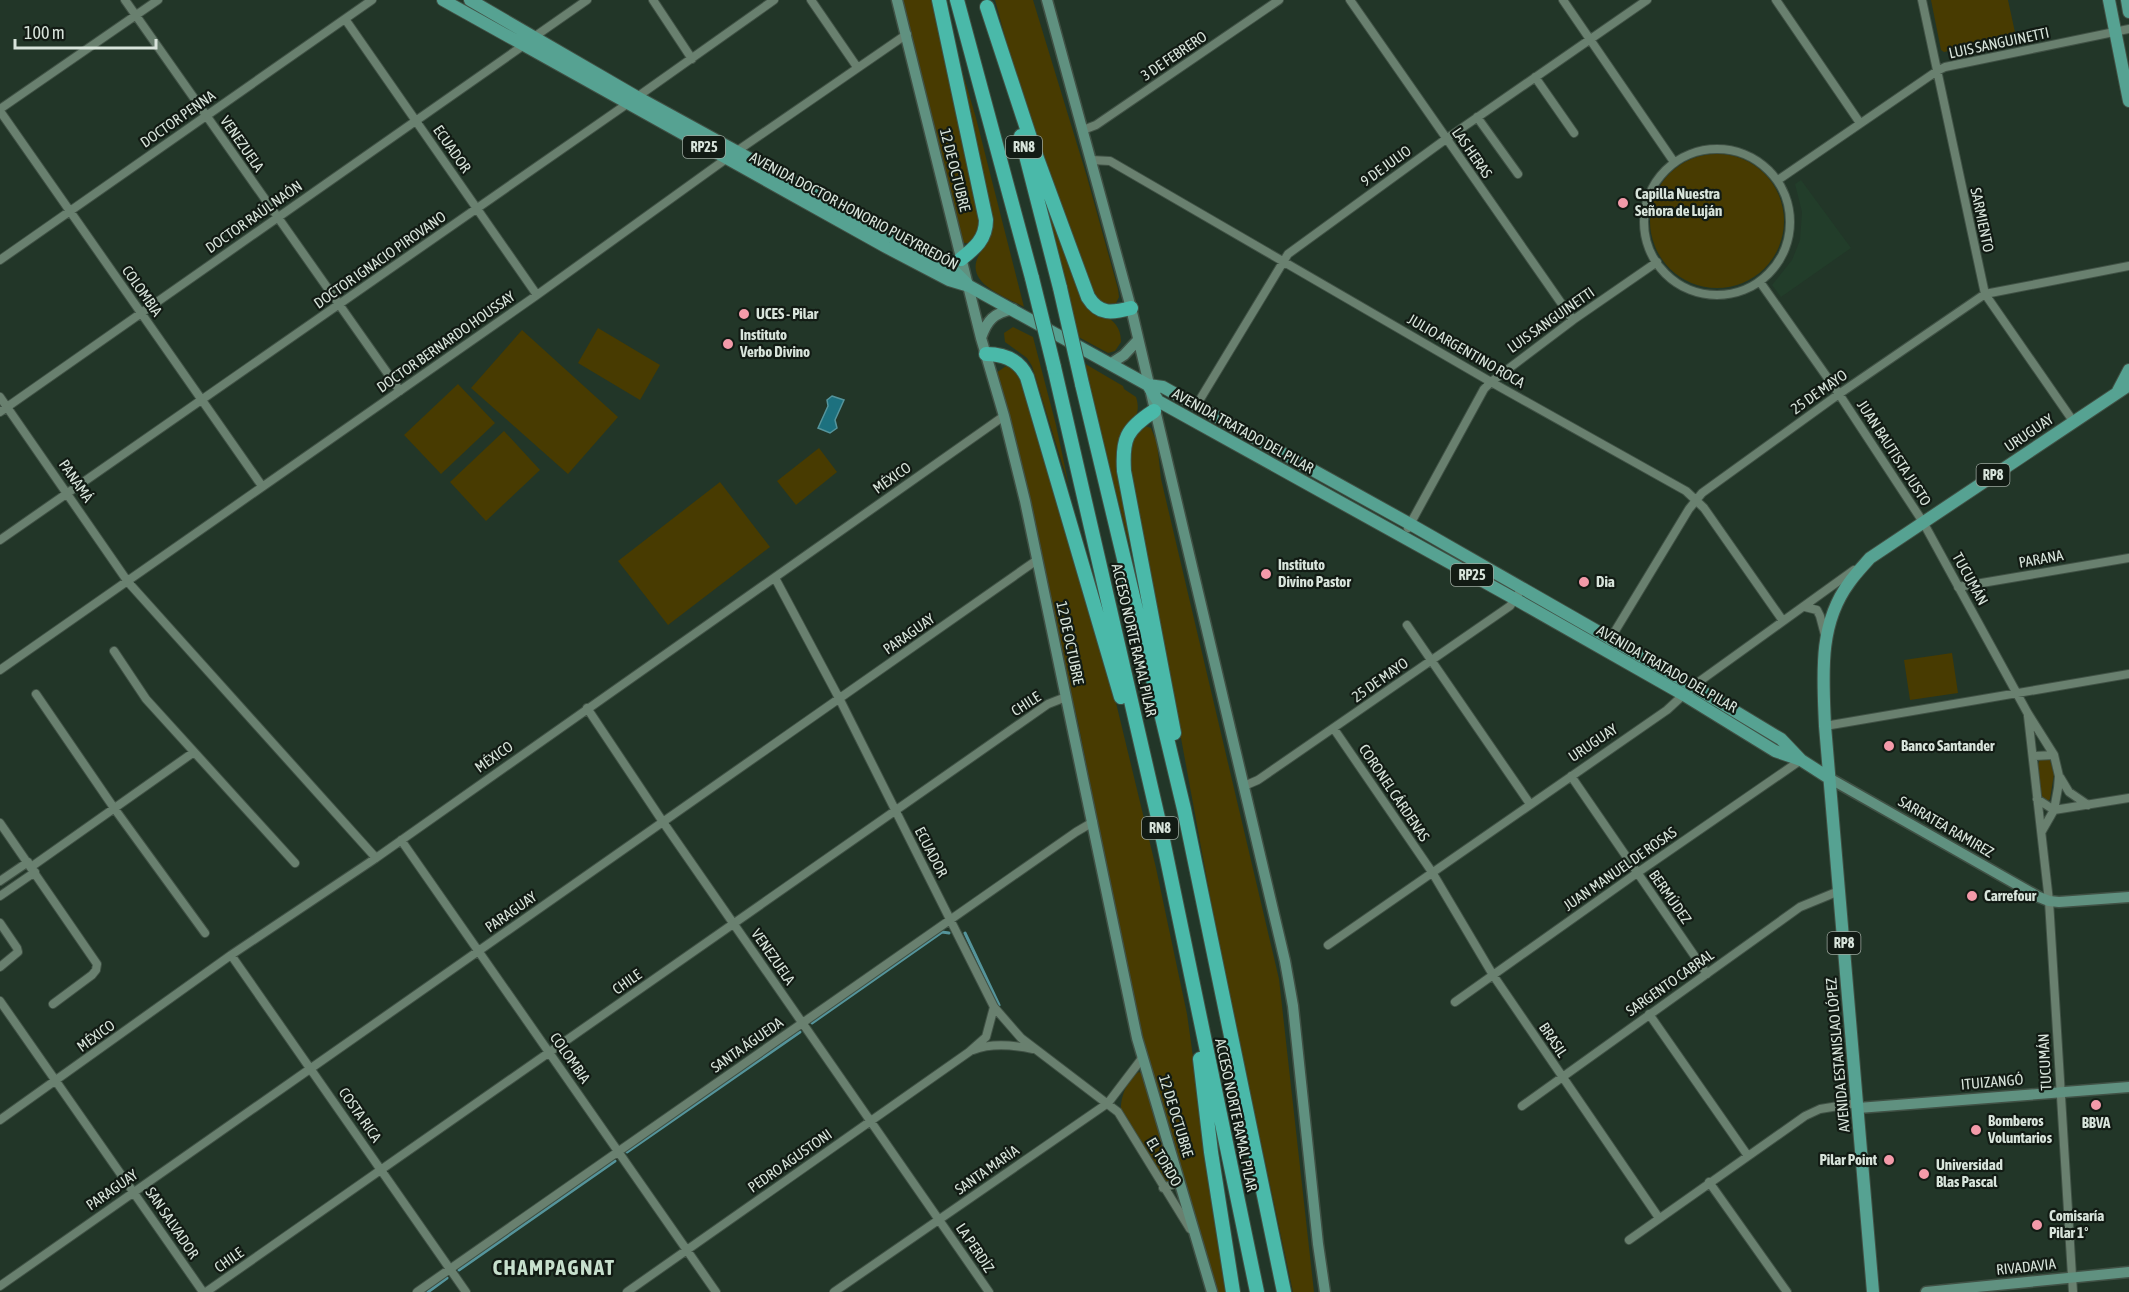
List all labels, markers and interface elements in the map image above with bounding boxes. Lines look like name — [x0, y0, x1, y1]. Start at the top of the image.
scale bar — [15, 12, 156, 50]
text: 100 m — [24, 22, 65, 43]
street label: LUIS SANGUINETTI — [1947, 24, 2051, 61]
street label: 3 DE FEBRERO — [1138, 27, 1210, 84]
street label: DOCTOR PENNA — [137, 86, 219, 151]
street label: VENEZUELA — [217, 113, 268, 175]
street label: ECUADOR — [430, 122, 475, 176]
street label: LAS HERAS — [1449, 124, 1496, 181]
street label: 12 DE OCTUBRE — [937, 127, 974, 214]
road number: RP25 — [683, 136, 725, 158]
road number: RN8 — [1006, 136, 1042, 158]
street label: 9 DE JULIO — [1357, 142, 1414, 190]
street label: AVENIDA DOCTOR HONORIO PUEYRREDÓN — [747, 148, 961, 273]
street label: DOCTOR RAÚL NAÓN — [202, 177, 305, 256]
place label: Capilla Nuestra Señora de Luján — [1635, 185, 1722, 219]
street label: SARMIENTO — [1967, 186, 1998, 254]
marker: Capilla Nuestra Señora de Luján — [1616, 196, 1630, 210]
street label: DOCTOR IGNACIO PIROVANO — [311, 207, 449, 312]
street label: COLOMBIA — [119, 262, 166, 320]
street label: LUIS SANGUINETTI — [1504, 283, 1597, 356]
street label: DOCTOR BERNARDO HOUSSAY — [373, 287, 518, 396]
place label: UCES - Pilar — [756, 305, 819, 322]
marker: UCES - Pilar — [737, 307, 751, 321]
street label: JULIO ARGENTINO ROCA — [1405, 310, 1528, 391]
place label: Instituto Verbo Divino — [739, 326, 810, 360]
marker: Instituto Verbo Divino — [721, 337, 735, 351]
street label: 25 DE MAYO — [1787, 366, 1850, 417]
street label: AVENIDA TRATADO DEL PILAR — [1170, 385, 1317, 477]
street label: JUAN BAUTISTA JUSTO — [1854, 397, 1935, 509]
street label: URUGUAY — [2001, 410, 2057, 455]
street label: PANAMÁ — [56, 456, 97, 506]
street label: MÉXICO — [870, 458, 914, 497]
road number: RP8 — [1976, 464, 2010, 486]
street label: PARANA — [2017, 546, 2065, 571]
street label: TUCUMÁN — [1949, 550, 1992, 608]
place label: Instituto Divino Pastor — [1278, 556, 1351, 590]
street label: ACCESO NORTE RAMAL PILAR — [1109, 562, 1160, 718]
road number: RP25 — [1451, 564, 1493, 586]
marker: Instituto Divino Pastor — [1259, 567, 1273, 581]
place label: Dia — [1596, 573, 1615, 590]
marker: Dia — [1577, 575, 1591, 589]
street label: 12 DE OCTUBRE — [1053, 600, 1088, 687]
street label: PARAGUAY — [880, 610, 938, 657]
street label: AVENIDA TRATADO DEL PILAR — [1594, 621, 1741, 716]
street label: 25 DE MAYO — [1348, 654, 1411, 705]
street label: CHILE — [1008, 688, 1044, 719]
street label: URUGUAY — [1565, 720, 1621, 765]
street label: MÉXICO — [472, 737, 516, 776]
place label: Banco Santander — [1901, 737, 1995, 754]
marker: Banco Santander — [1882, 739, 1896, 753]
street label: CORONEL CÁRDENAS — [1356, 741, 1433, 844]
street label: SARRATEA RAMIREZ — [1896, 792, 1997, 861]
road number: RN8 — [1142, 817, 1178, 839]
street label: JUAN MANUEL DE ROSAS — [1560, 823, 1680, 914]
street label: ECUADOR — [912, 824, 952, 880]
street label: BERMÚDEZ — [1646, 867, 1695, 927]
place label: Carrefour — [1984, 887, 2037, 904]
street label: PARAGUAY — [482, 888, 540, 935]
marker: Carrefour — [1965, 889, 1979, 903]
street label: VENEZUELA — [748, 926, 799, 988]
road number: RP8 — [1828, 932, 1860, 954]
street label: SARGENTO CABRAL — [1623, 946, 1717, 1019]
street label: CHILE — [609, 965, 645, 998]
street label: AVENIDA ESTANISLAO LÓPEZ — [1822, 977, 1853, 1133]
street label: SANTA ÁGUEDA — [707, 1013, 787, 1076]
street label: MÉXICO — [74, 1016, 118, 1055]
street label: BRASIL — [1536, 1019, 1571, 1060]
street label: COLOMBIA — [547, 1029, 594, 1087]
street label: TUCUMÁN — [2035, 1033, 2054, 1091]
street label: ACCESO NORTE RAMAL PILAR — [1212, 1037, 1261, 1194]
street label: ITUIZANGÓ — [1960, 1070, 2024, 1093]
street label: 12 DE OCTUBRE — [1156, 1073, 1197, 1160]
street label: COSTA RICA — [336, 1084, 386, 1146]
marker: BBVA — [2089, 1098, 2103, 1112]
place label: Bomberos Voluntarios — [1987, 1112, 2053, 1146]
place label: BBVA — [2082, 1114, 2111, 1131]
marker: Bomberos Voluntarios — [1969, 1123, 1983, 1137]
street label: PEDRO AGUSTONI — [745, 1125, 835, 1196]
street label: EL TORDO — [1143, 1134, 1186, 1189]
street label: SANTA MARÍA — [952, 1141, 1022, 1198]
place label: Pilar Point — [1820, 1151, 1878, 1168]
marker: Pilar Point — [1882, 1153, 1896, 1167]
place label: Universidad Blas Pascal — [1936, 1156, 2003, 1190]
street label: PARAGUAY — [83, 1166, 141, 1213]
marker: Universidad Blas Pascal — [1917, 1167, 1931, 1181]
street label: SAN SALVADOR — [142, 1184, 203, 1262]
place label: Comisaría Pilar 1° — [2049, 1207, 2104, 1241]
marker: Comisaría Pilar 1° — [2030, 1218, 2044, 1232]
street label: LA PERDÍZ — [953, 1220, 998, 1276]
street label: CHILE — [211, 1243, 247, 1276]
district label: CHAMPAGNAT — [493, 1255, 615, 1279]
street label: RIVADAVIA — [1995, 1255, 2057, 1278]

